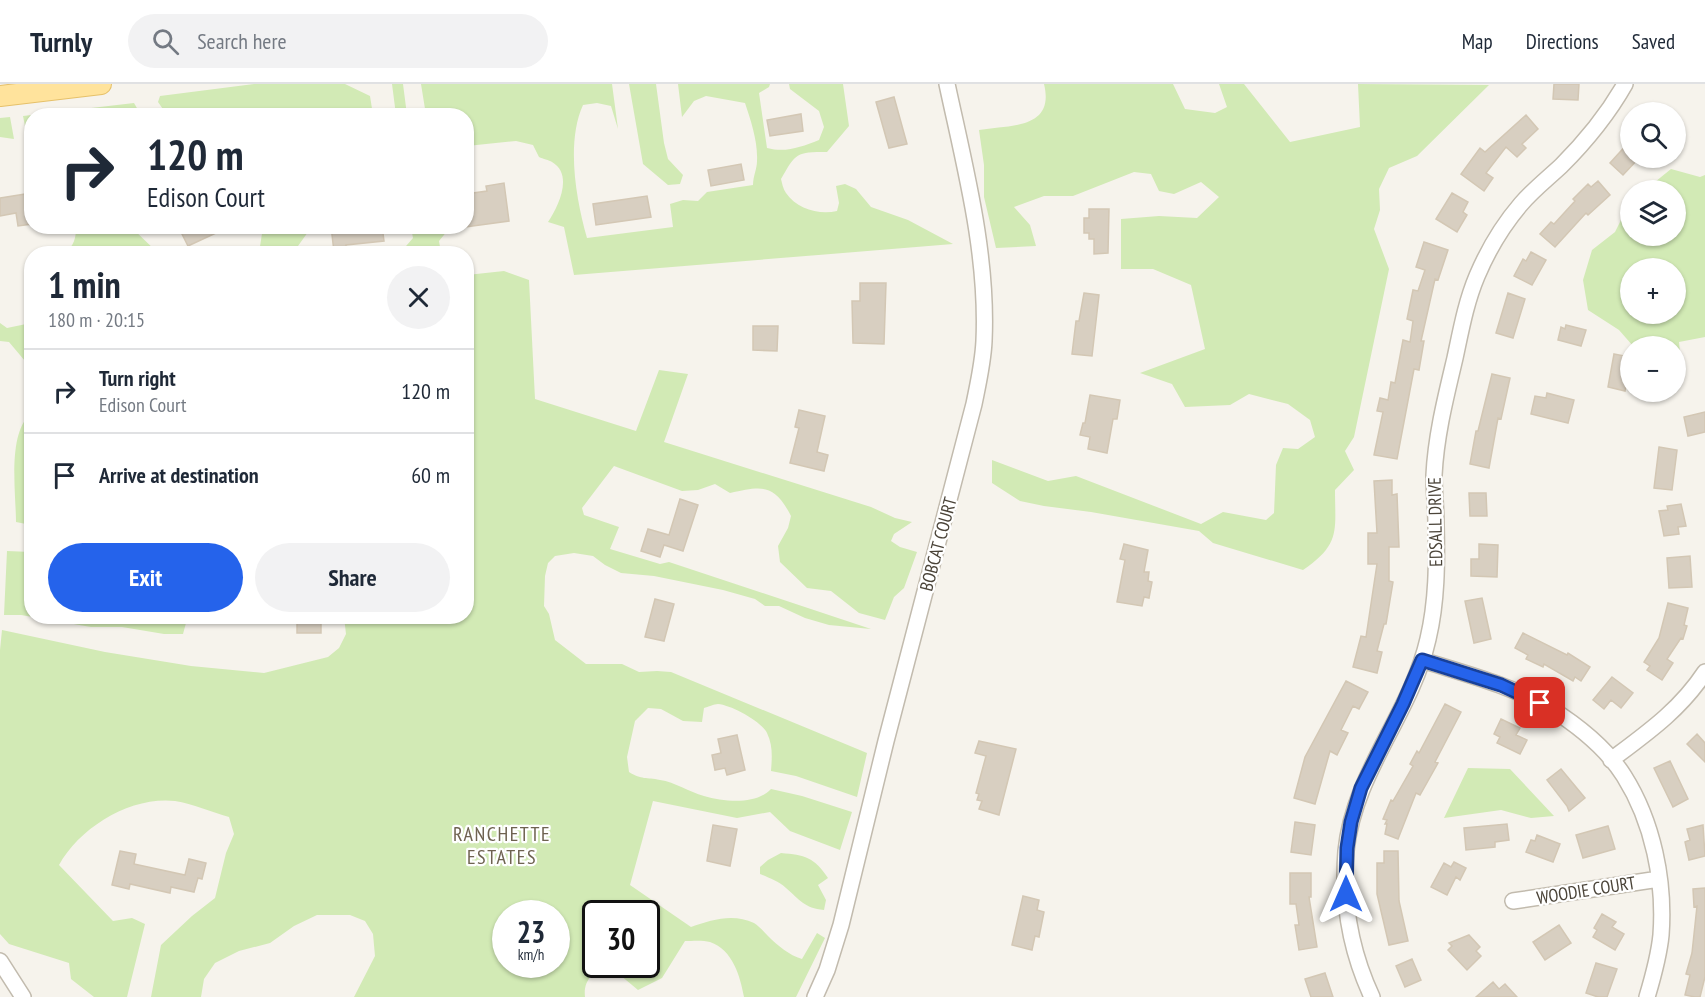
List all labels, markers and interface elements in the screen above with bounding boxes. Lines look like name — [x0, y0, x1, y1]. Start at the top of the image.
search box — [128, 14, 548, 68]
text: Turnly — [30, 23, 92, 60]
icon: search — [149, 25, 182, 58]
text: Search here — [197, 27, 287, 55]
text: Map — [1462, 28, 1493, 55]
text: Directions — [1526, 28, 1599, 55]
text: Saved — [1632, 28, 1675, 55]
map controls — [1620, 102, 1686, 402]
button: search — [1620, 102, 1686, 168]
text: 120 m — [147, 127, 244, 182]
icon: right — [48, 132, 126, 210]
text: Edison Court — [147, 180, 265, 214]
button: layers — [1620, 180, 1686, 246]
button: + — [1620, 258, 1686, 324]
text: 1 min — [48, 261, 121, 308]
button: close — [387, 266, 450, 329]
text: 180 m · 20:15 — [48, 307, 145, 333]
button: − — [1620, 336, 1686, 402]
text: Turn right — [99, 364, 176, 392]
icon: right — [48, 375, 81, 408]
text: 120 m — [401, 377, 450, 405]
text: Edison Court — [99, 392, 186, 418]
icon: arrive — [48, 459, 81, 492]
text: Arrive at destination — [99, 461, 259, 489]
text: 60 m — [411, 461, 450, 489]
street label: EDSALL DRIVE — [1423, 477, 1447, 567]
street label: BOBCAT COURT — [914, 494, 962, 594]
button: Exit — [48, 543, 243, 612]
button: Share — [255, 543, 450, 612]
pin — [1514, 677, 1565, 728]
icon: arrive — [1523, 686, 1556, 719]
district label: RANCHETTE ESTATES — [453, 821, 551, 870]
position arrow — [1314, 862, 1378, 926]
street label: WOODIE COURT — [1535, 871, 1637, 909]
speed limit sign: 30 — [582, 900, 660, 978]
text: 23 — [517, 912, 545, 951]
text: km/h — [518, 945, 544, 964]

